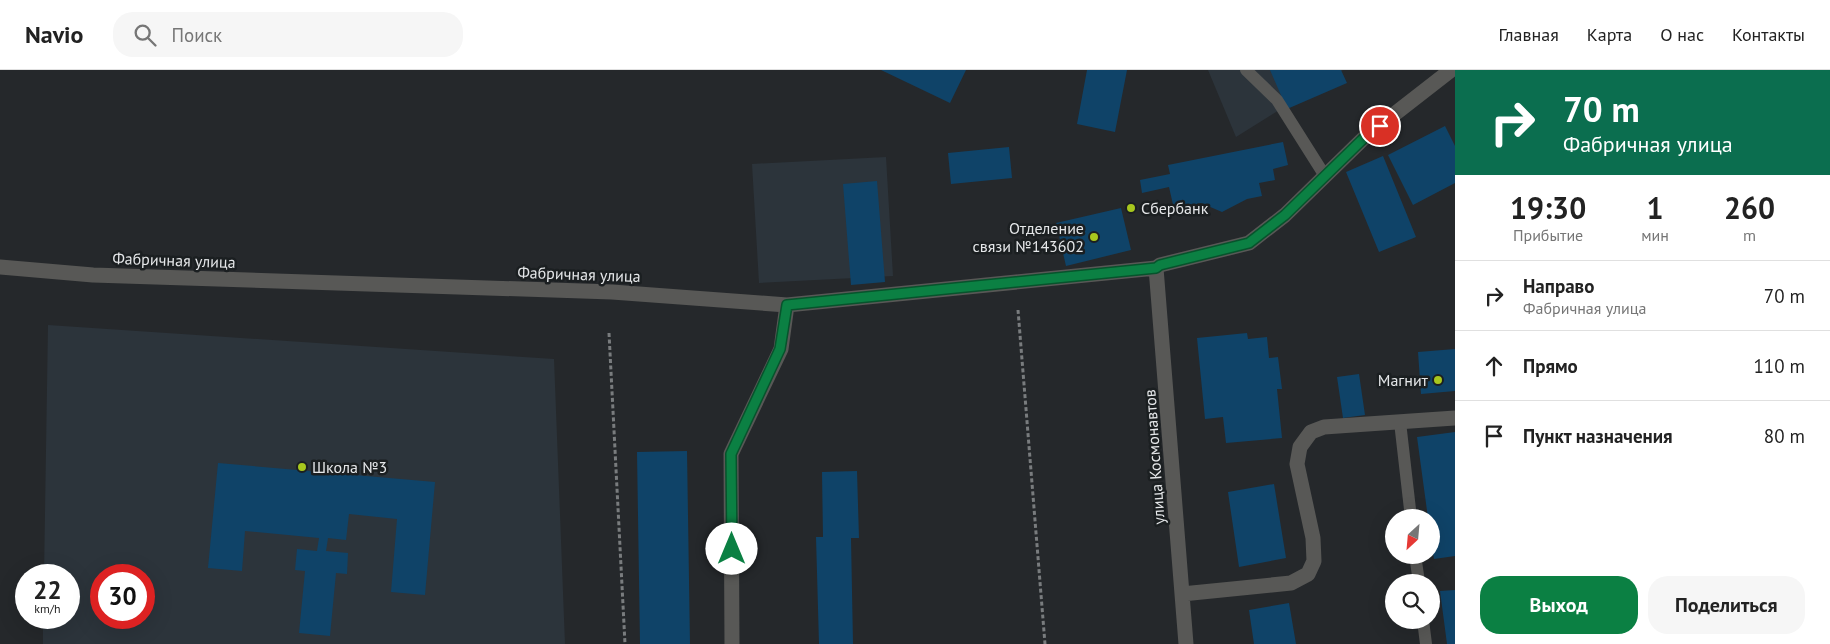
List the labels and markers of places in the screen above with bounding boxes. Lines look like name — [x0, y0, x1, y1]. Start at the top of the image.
pin — [1359, 105, 1401, 147]
place label: Сбербанк — [1141, 198, 1209, 218]
marker: Сбербанк — [1125, 202, 1137, 214]
place label: Отделение связи №143602 — [972, 218, 1084, 256]
marker: Отделение связи №143602 — [1088, 231, 1100, 243]
place label: Магнит — [1378, 370, 1429, 390]
marker: Магнит — [1432, 374, 1444, 386]
place label: Школа №3 — [312, 457, 387, 477]
marker: Школа №3 — [296, 461, 308, 473]

